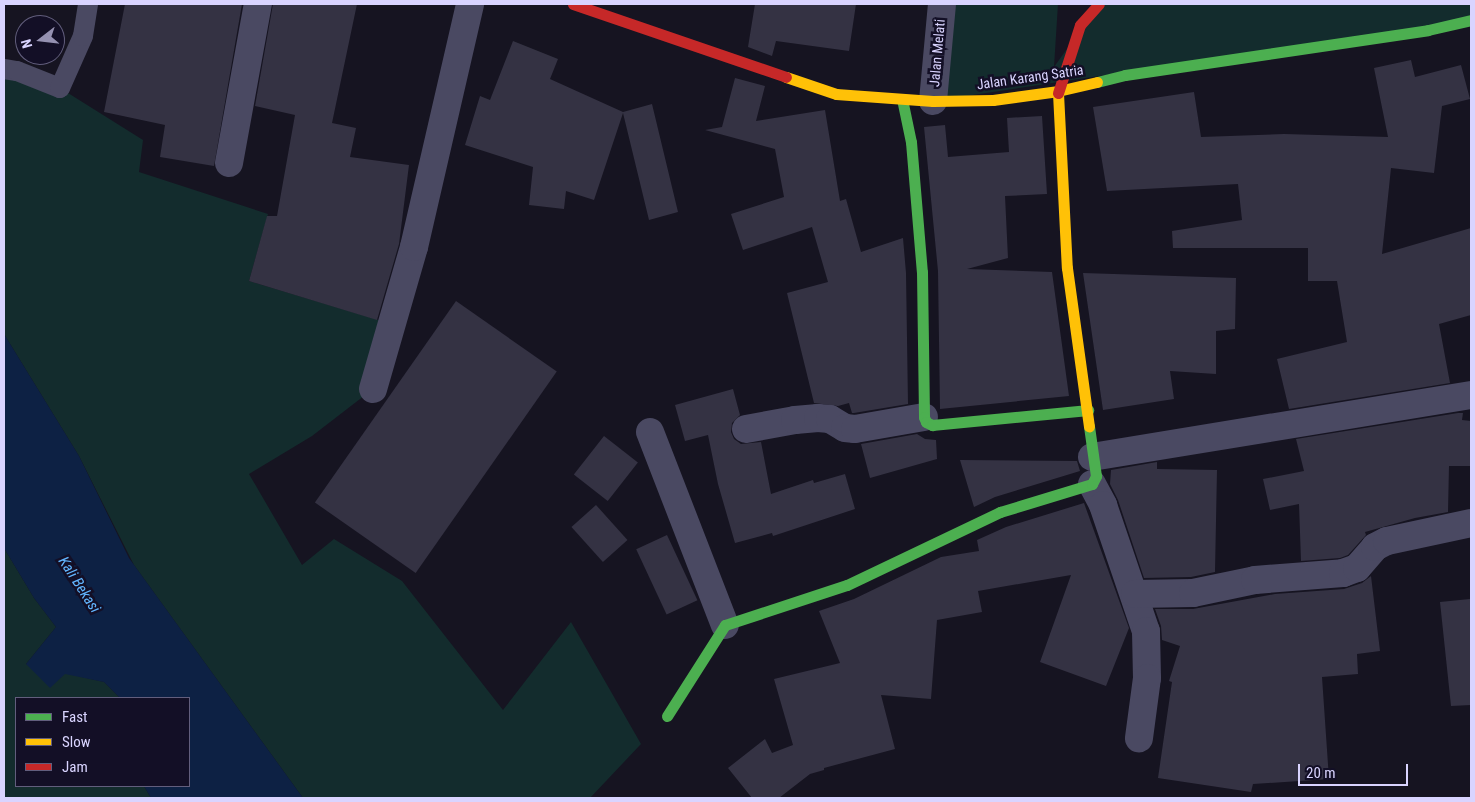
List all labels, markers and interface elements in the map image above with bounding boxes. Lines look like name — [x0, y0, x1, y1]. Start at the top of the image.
north arrow — [15, 15, 65, 65]
street label: Jalan Melati — [926, 18, 948, 88]
text: N — [18, 38, 35, 50]
street label: Jalan Karang Satria — [976, 61, 1084, 93]
water label: Kali Bekasi — [54, 554, 104, 616]
legend — [15, 697, 190, 787]
text: Fast — [62, 708, 87, 726]
text: Slow — [62, 733, 91, 751]
scale bar — [1300, 754, 1410, 786]
text: Jam — [62, 758, 88, 776]
text: 20 m — [1306, 764, 1336, 782]

